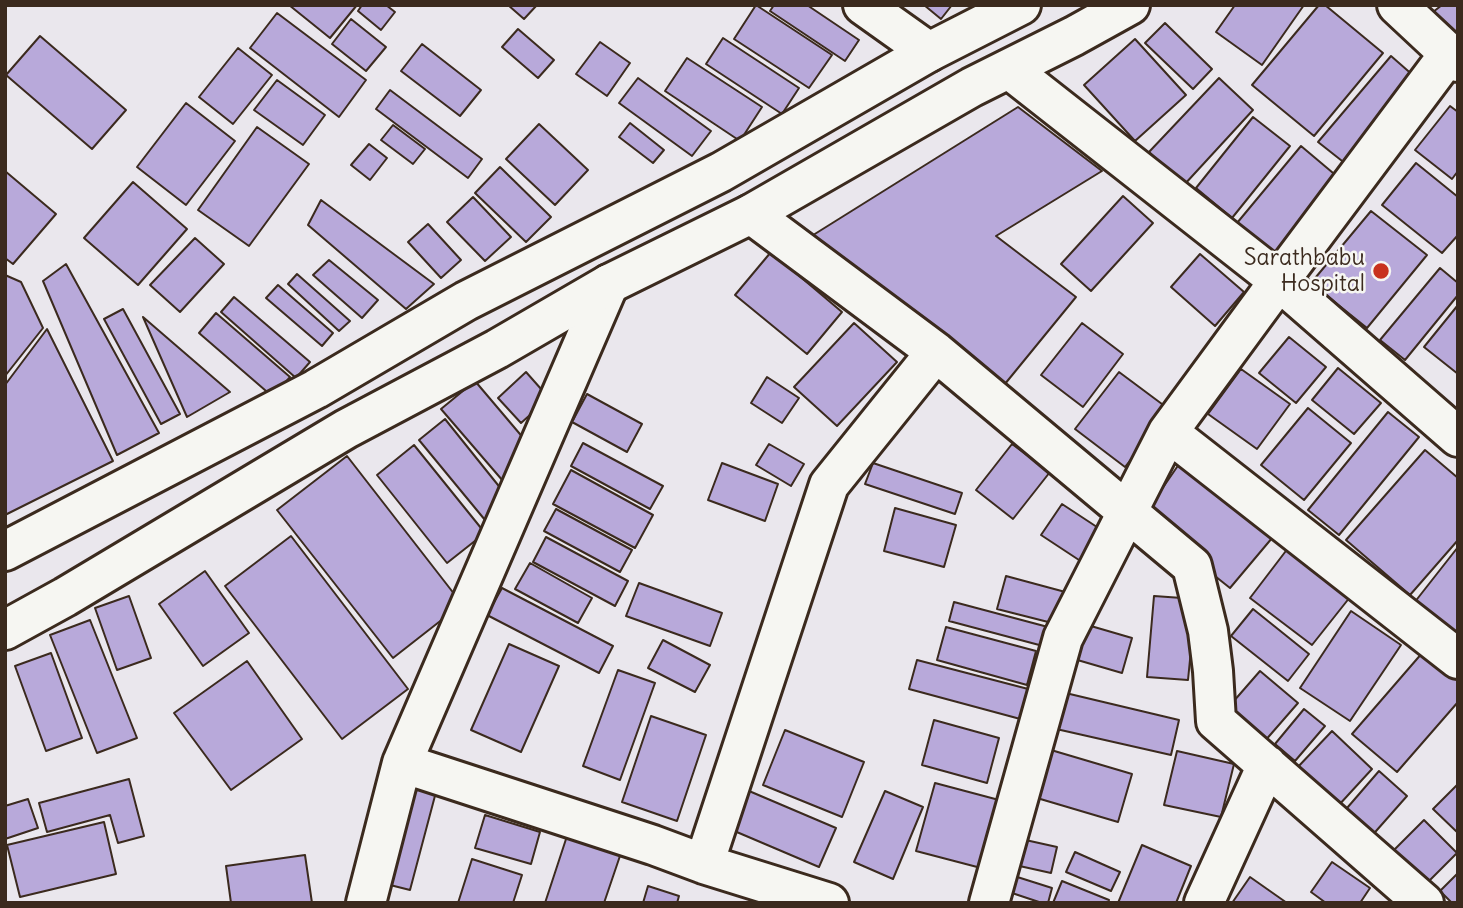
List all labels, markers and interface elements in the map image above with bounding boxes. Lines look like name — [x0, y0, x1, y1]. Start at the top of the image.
place label: Sarathbabu Hospital — [1244, 244, 1365, 298]
marker: Sarathbabu Hospital — [1371, 261, 1391, 281]

